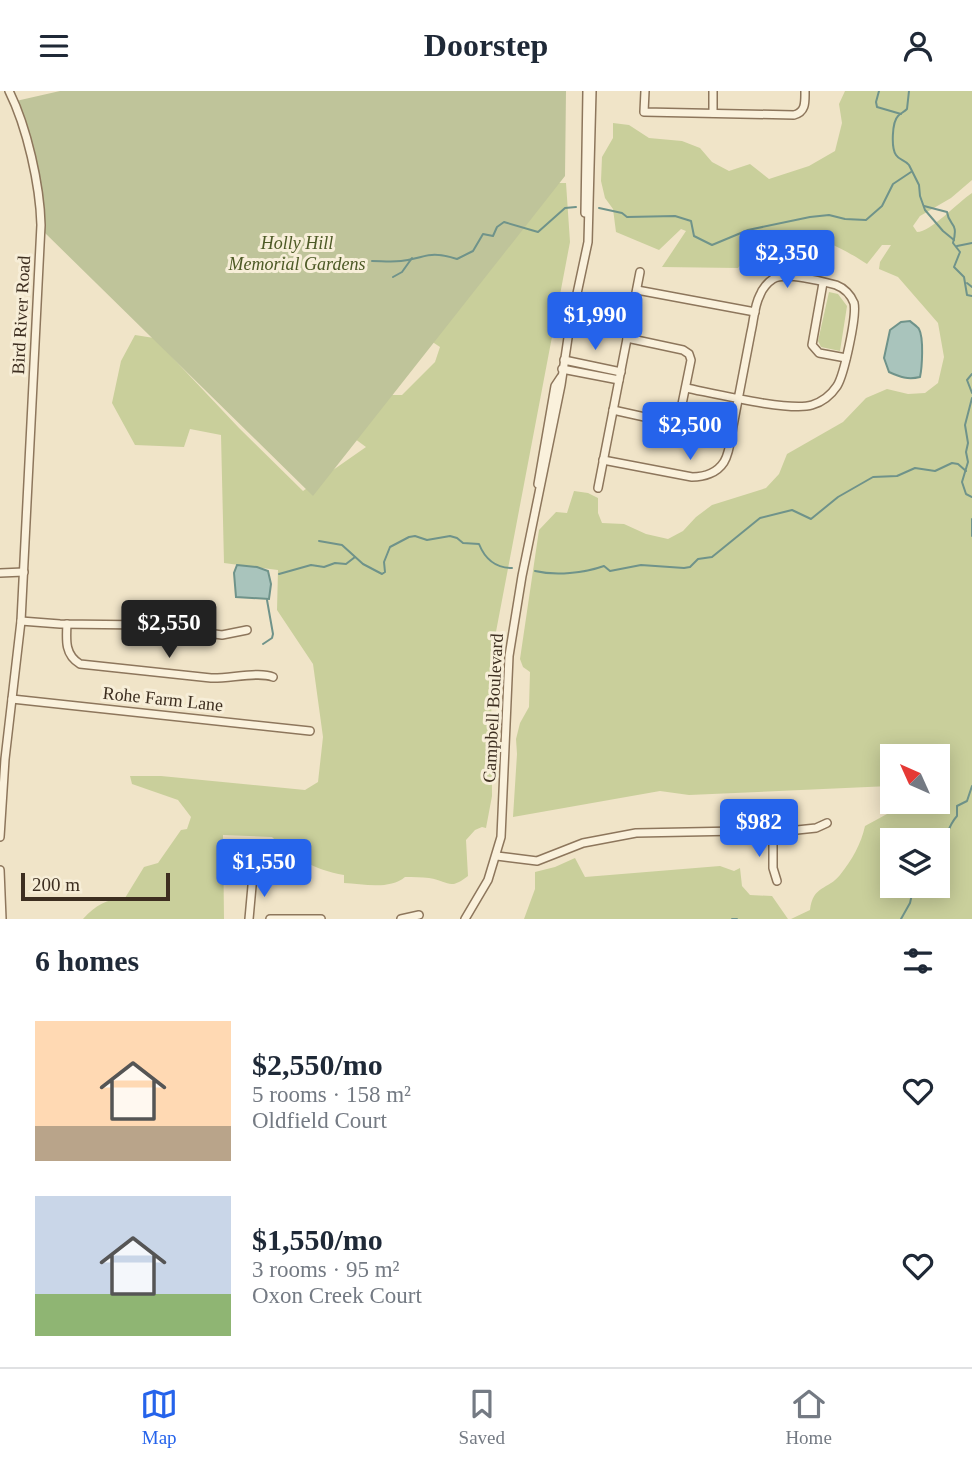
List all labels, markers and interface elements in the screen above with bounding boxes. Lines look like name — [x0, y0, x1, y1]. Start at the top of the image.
icon: menu — [35, 27, 73, 65]
text: Doorstep — [424, 27, 548, 63]
icon: person — [899, 27, 937, 65]
pin: $2,350 — [730, 231, 844, 290]
park label: Holly Hill Memorial Gardens — [228, 233, 365, 274]
text: $2,350 — [755, 240, 819, 265]
street label: Bird River Road — [8, 255, 34, 375]
pin: $1,990 — [538, 293, 652, 352]
text: $1,990 — [563, 302, 627, 327]
pin: $2,500 — [633, 403, 747, 462]
text: $2,500 — [658, 412, 722, 437]
pin: $2,550 — [112, 601, 226, 660]
text: $2,550 — [137, 610, 201, 635]
street label: Campbell Boulevard — [479, 633, 507, 783]
street label: Rohe Farm Lane — [102, 683, 224, 715]
north arrow — [880, 744, 950, 814]
map controls — [880, 744, 950, 898]
pin: $982 — [718, 799, 800, 859]
text: $982 — [736, 809, 782, 834]
button: layers — [880, 828, 950, 898]
pin: $1,550 — [207, 839, 321, 899]
text: $1,550 — [232, 849, 296, 874]
scale bar — [21, 870, 170, 902]
text: 200 m — [32, 874, 80, 895]
icon: filters — [899, 942, 937, 980]
text: 6 homes — [35, 944, 139, 977]
text: $2,550/mo — [252, 1048, 383, 1081]
icon: home — [91, 1049, 175, 1133]
icon: heart — [899, 1072, 937, 1110]
text: 5 rooms · 158 m² — [252, 1082, 411, 1107]
text: Oldfield Court — [252, 1108, 387, 1133]
text: $1,550/mo — [252, 1223, 383, 1256]
icon: home — [91, 1224, 175, 1308]
icon: heart — [899, 1247, 937, 1285]
text: 3 rooms · 95 m² — [252, 1257, 399, 1282]
text: Oxon Creek Court — [252, 1283, 422, 1308]
tab: Map — [140, 1385, 178, 1449]
tab: Saved — [459, 1385, 505, 1449]
tab: Home — [785, 1385, 832, 1449]

